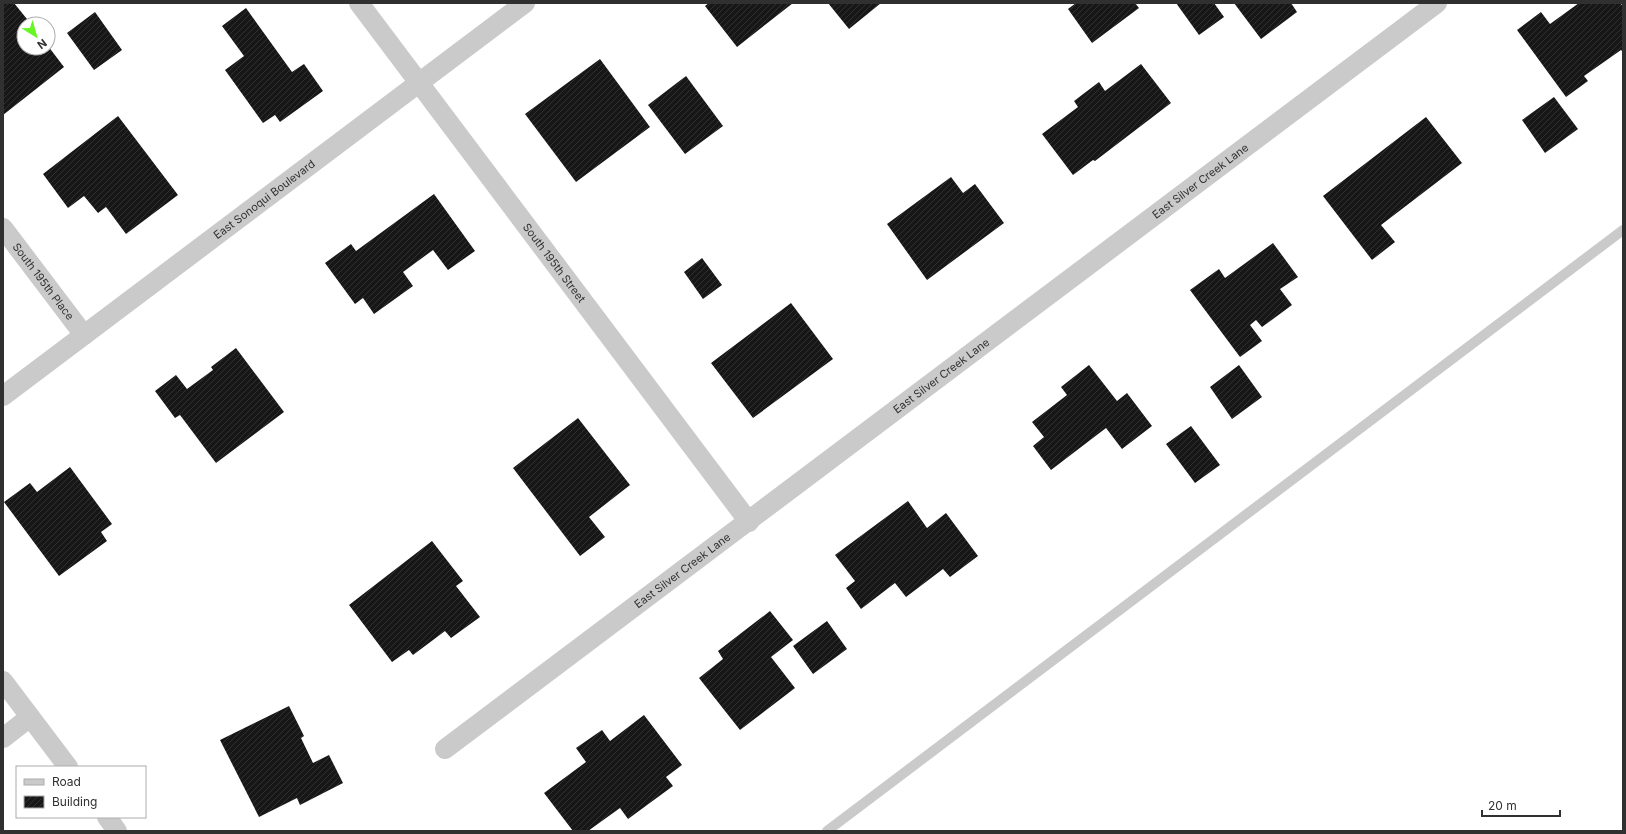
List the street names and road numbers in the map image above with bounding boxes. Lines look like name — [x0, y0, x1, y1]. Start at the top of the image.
street label: East Silver Creek Lane — [1149, 140, 1251, 222]
street label: East Sonoqui Boulevard — [211, 157, 318, 242]
street label: South 195th Street — [520, 220, 589, 306]
street label: South 195th Place — [10, 240, 77, 323]
street label: East Silver Creek Lane — [890, 335, 992, 416]
street label: East Silver Creek Lane — [632, 530, 733, 611]

